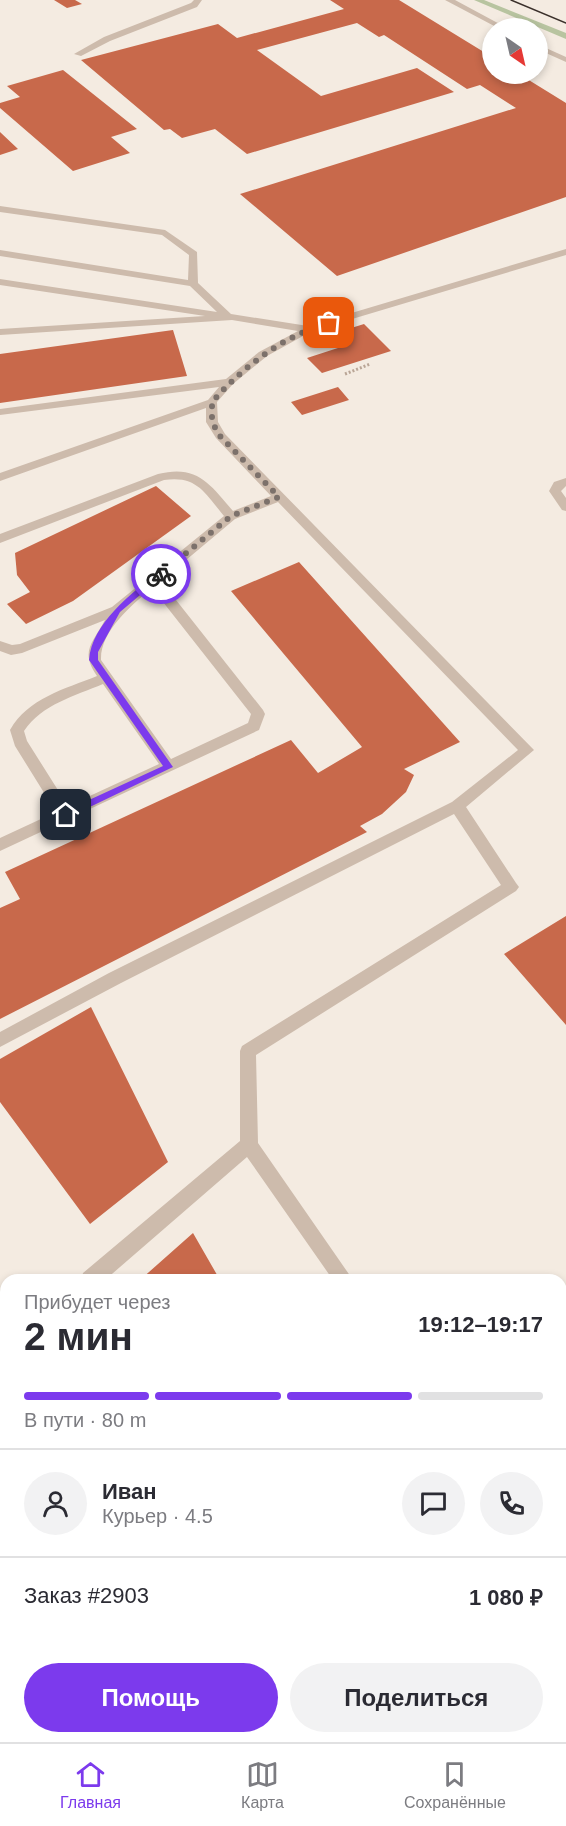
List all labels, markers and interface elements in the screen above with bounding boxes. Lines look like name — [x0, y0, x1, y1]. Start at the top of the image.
north arrow — [482, 18, 548, 84]
map controls — [482, 18, 548, 84]
pin — [303, 297, 354, 348]
icon: bag — [312, 306, 345, 339]
courier — [131, 544, 191, 604]
icon: bike — [145, 558, 178, 591]
pin — [40, 789, 91, 840]
icon: home — [49, 798, 82, 831]
text: Прибудет через — [24, 1291, 170, 1313]
text: 19:12–19:17 — [418, 1312, 543, 1337]
text: 2 мин — [24, 1315, 133, 1358]
text: В пути · 80 m — [24, 1409, 146, 1431]
button: person — [24, 1472, 87, 1535]
button: chat — [402, 1472, 465, 1535]
button: phone — [480, 1472, 543, 1535]
text: Иван — [102, 1479, 157, 1504]
text: Курьер · 4.5 — [102, 1505, 213, 1527]
text: Заказ #2903 — [24, 1583, 149, 1608]
text: 1 080 ₽ — [469, 1585, 543, 1610]
button: Помощь — [24, 1663, 278, 1732]
button: Поделиться — [290, 1663, 543, 1732]
tab: Главная — [60, 1758, 121, 1812]
tab: Карта — [241, 1758, 284, 1812]
tab: Сохранённые — [404, 1758, 506, 1812]

